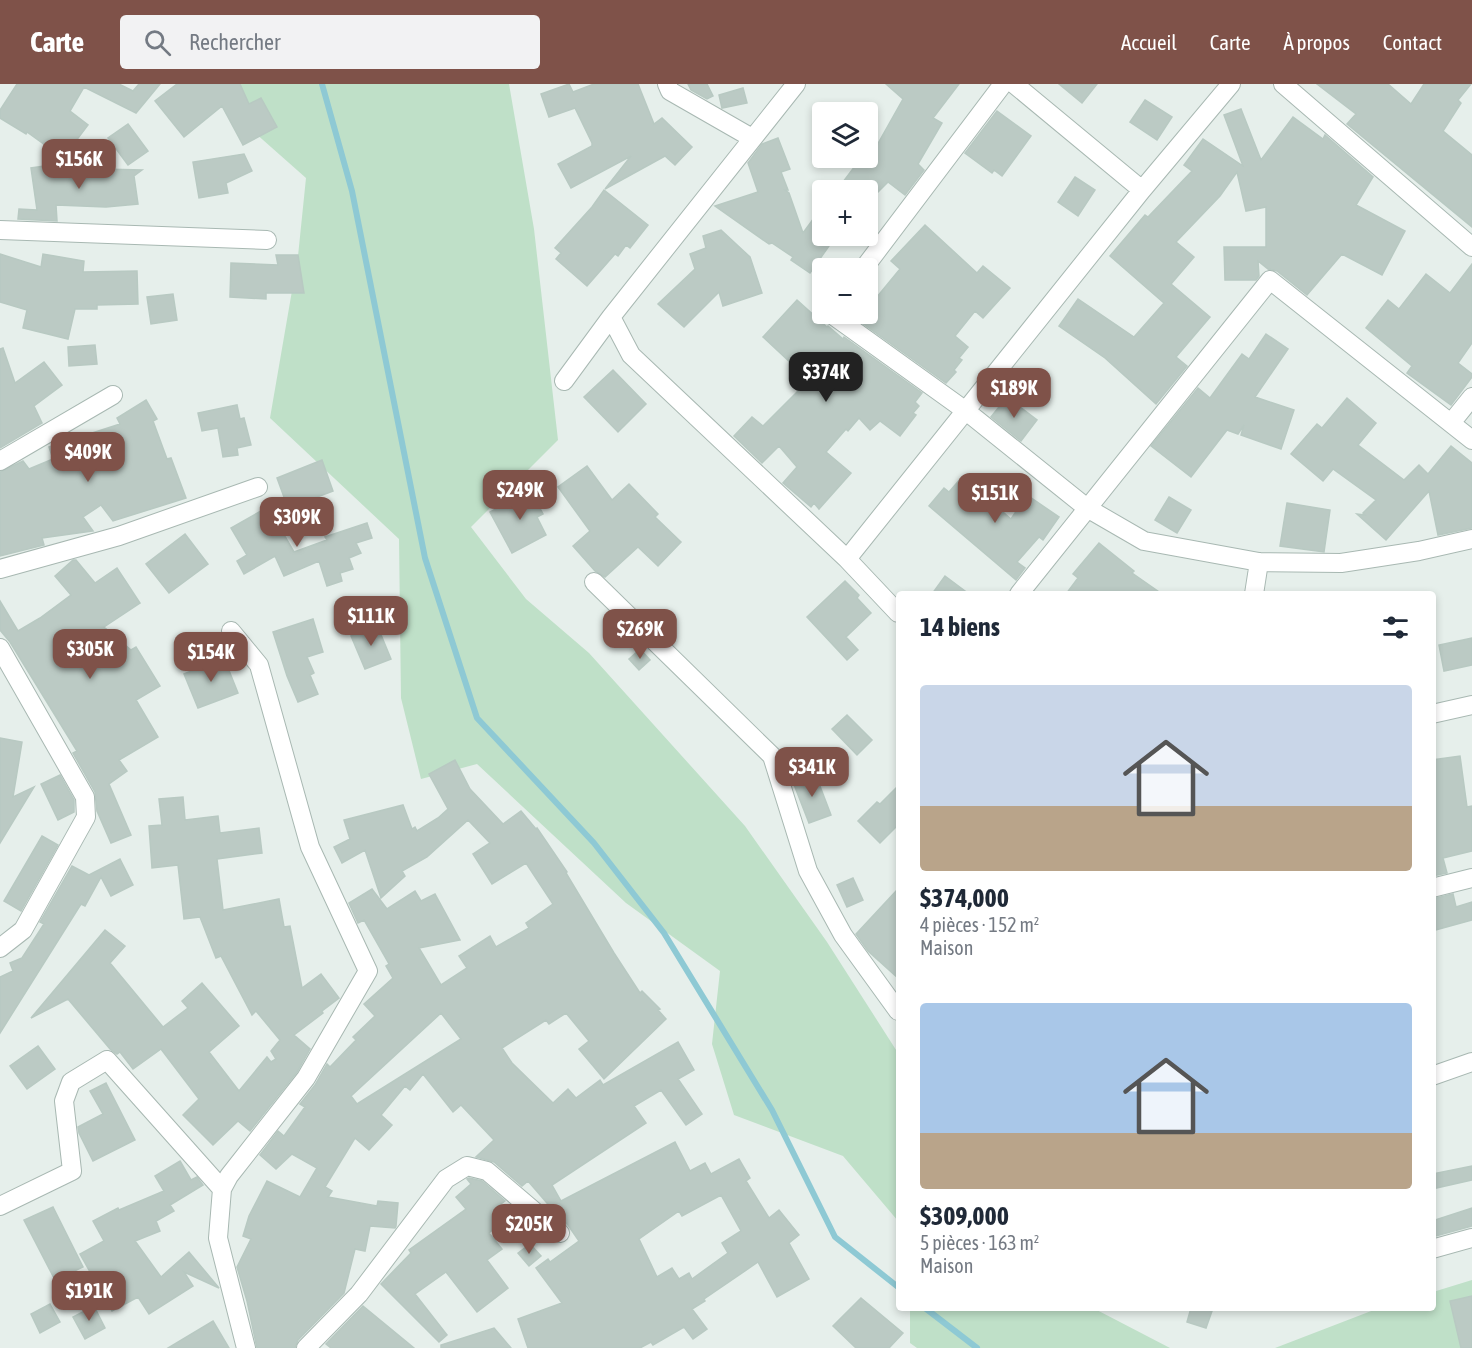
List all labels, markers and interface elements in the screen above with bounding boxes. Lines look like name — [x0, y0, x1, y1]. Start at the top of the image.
search box — [120, 15, 540, 69]
text: Carte — [30, 26, 84, 58]
icon: search — [141, 26, 174, 59]
text: Rechercher — [189, 29, 281, 55]
text: Accueil — [1121, 30, 1177, 54]
text: Carte — [1210, 30, 1250, 54]
text: À propos — [1283, 30, 1350, 54]
text: Contact — [1383, 30, 1442, 54]
map controls — [812, 102, 878, 324]
button: layers — [812, 102, 878, 168]
pin: $156K — [37, 139, 121, 190]
text: $156K — [56, 147, 102, 170]
button: + — [812, 180, 878, 246]
button: − — [812, 258, 878, 324]
pin: $374K — [784, 352, 868, 403]
text: $374K — [803, 360, 849, 383]
pin: $189K — [972, 368, 1056, 419]
text: $189K — [991, 376, 1037, 399]
pin: $409K — [46, 432, 130, 483]
text: $409K — [65, 440, 111, 463]
pin: $249K — [478, 470, 562, 521]
pin: $151K — [953, 473, 1037, 524]
text: $249K — [497, 478, 543, 501]
text: $151K — [972, 481, 1018, 504]
pin: $309K — [255, 497, 339, 548]
text: $309K — [274, 505, 320, 528]
pin: $111K — [329, 596, 413, 647]
text: $111K — [348, 604, 394, 627]
pin: $269K — [598, 609, 682, 660]
icon: filters — [1379, 611, 1412, 644]
text: 14 biens — [920, 612, 1000, 642]
text: $269K — [617, 617, 663, 640]
pin: $305K — [48, 629, 132, 680]
pin: $154K — [169, 632, 253, 683]
text: $305K — [67, 637, 113, 660]
text: $154K — [188, 640, 234, 663]
icon: home — [1112, 724, 1220, 832]
pin: $341K — [770, 747, 854, 798]
text: $341K — [789, 755, 835, 778]
text: $374,000 — [920, 883, 1009, 913]
text: 4 pièces · 152 m² — [920, 913, 1039, 936]
text: Maison — [920, 936, 973, 959]
icon: home — [1112, 1042, 1220, 1150]
text: $309,000 — [920, 1201, 1009, 1231]
pin: $205K — [487, 1204, 571, 1255]
text: $205K — [506, 1212, 552, 1235]
text: 5 pièces · 163 m² — [920, 1231, 1039, 1254]
text: Maison — [920, 1254, 973, 1277]
pin: $191K — [47, 1271, 131, 1322]
text: $191K — [66, 1279, 112, 1302]

